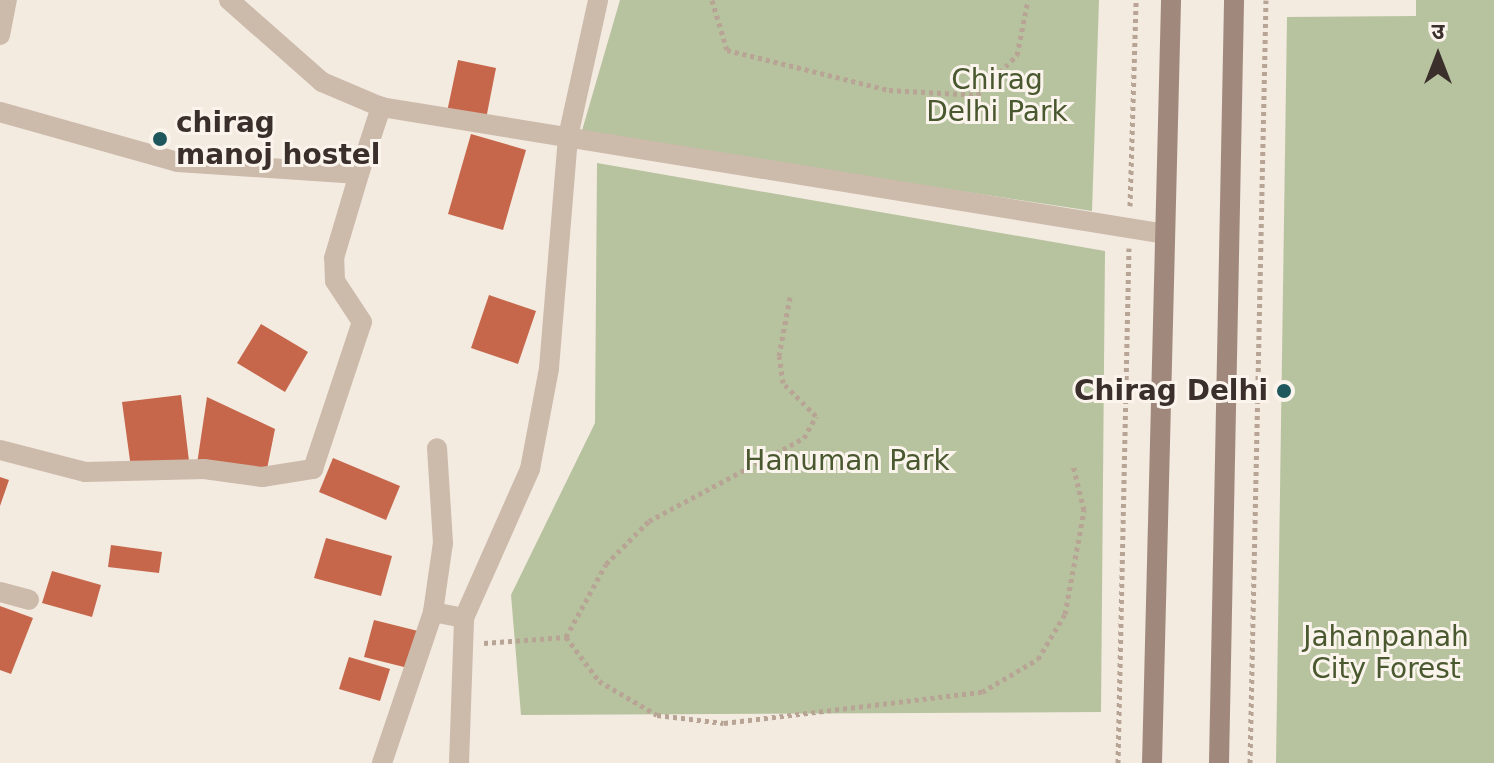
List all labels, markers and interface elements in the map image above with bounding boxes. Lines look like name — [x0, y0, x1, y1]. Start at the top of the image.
north arrow — [1398, 16, 1478, 96]
text: उ — [1432, 19, 1444, 44]
park label: Chirag Delhi Park — [926, 63, 1068, 129]
place label: chirag manoj hostel — [176, 106, 380, 172]
marker: chirag manoj hostel — [151, 130, 169, 148]
place label: Chirag Delhi — [1074, 374, 1268, 408]
marker: Chirag Delhi — [1275, 382, 1293, 400]
park label: Hanuman Park — [744, 444, 950, 478]
park label: Jahanpanah City Forest — [1303, 620, 1469, 686]

